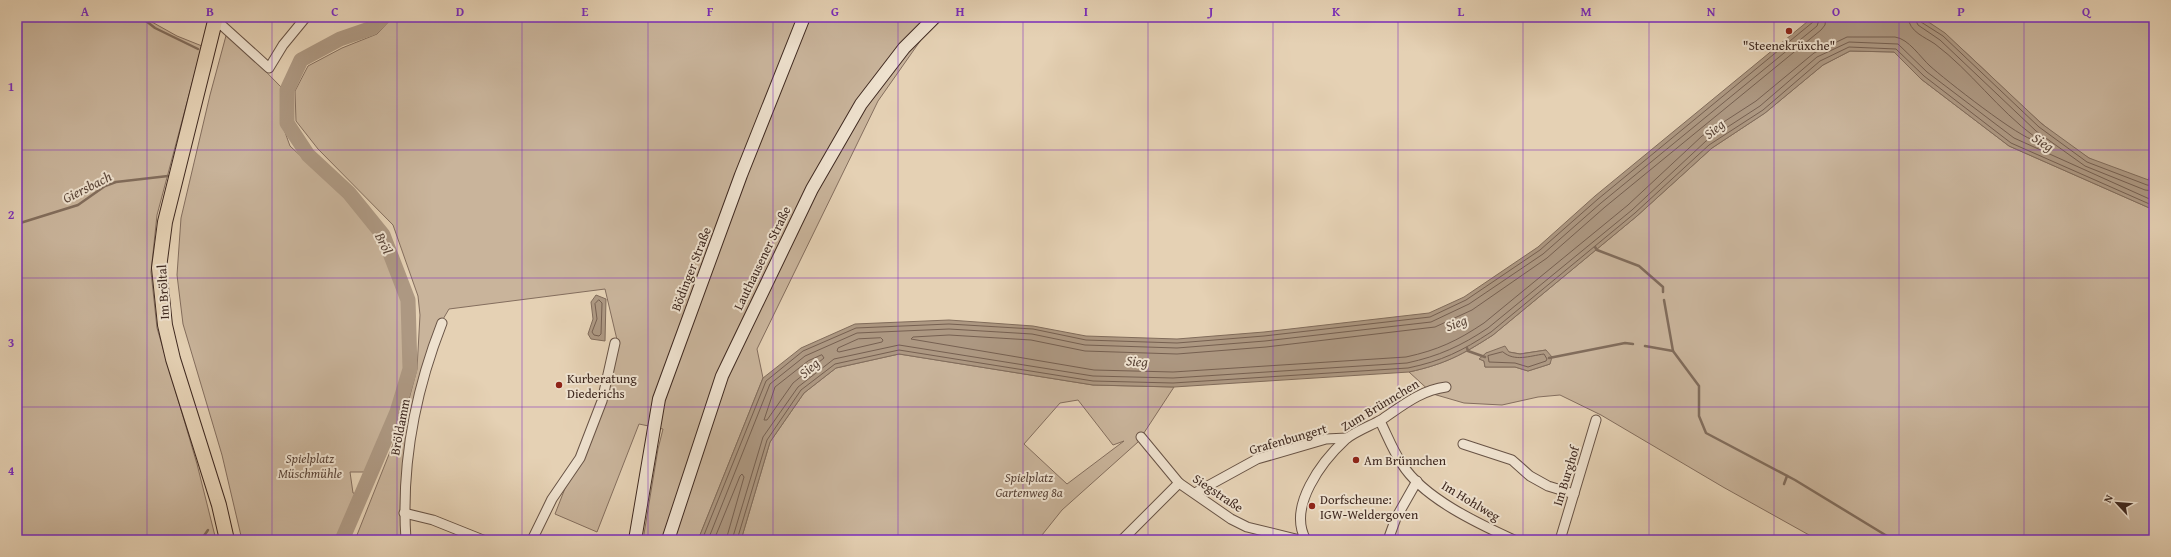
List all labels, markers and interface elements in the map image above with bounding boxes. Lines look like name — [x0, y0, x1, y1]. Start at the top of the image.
text: A — [81, 2, 90, 21]
text: B — [206, 2, 214, 21]
text: C — [331, 2, 339, 21]
text: D — [456, 2, 464, 21]
text: E — [582, 2, 589, 21]
text: F — [707, 2, 714, 21]
text: G — [831, 2, 839, 21]
text: H — [955, 2, 965, 21]
text: I — [1084, 2, 1088, 21]
text: J — [1207, 2, 1214, 21]
text: K — [1332, 2, 1341, 21]
text: L — [1458, 2, 1465, 21]
text: M — [1580, 2, 1592, 21]
text: N — [1707, 2, 1716, 21]
text: O — [1832, 2, 1840, 21]
text: P — [1957, 2, 1965, 21]
text: Q — [2082, 2, 2092, 21]
marker: "Steenekrüxche" — [1784, 26, 1794, 36]
place label: "Steenekrüxche" — [1743, 36, 1835, 55]
text: 1 — [8, 77, 14, 96]
water label: Sieg — [1699, 114, 1729, 144]
water label: Sieg — [2028, 128, 2058, 157]
water label: Giersbach — [59, 166, 115, 208]
street label: Lauthausener Straße — [729, 203, 795, 313]
text: 2 — [8, 205, 15, 224]
street label: Bödinger Straße — [666, 224, 716, 314]
water label: Bröl — [370, 228, 398, 258]
street label: Im Bröltal — [152, 264, 174, 320]
water label: Sieg — [1442, 310, 1470, 336]
text: 3 — [8, 333, 14, 352]
water label: Sieg — [1125, 350, 1149, 372]
water label: Sieg — [794, 353, 824, 383]
place label: Kurberatung Diederichs — [567, 369, 637, 403]
street label: Zum Brünnchen — [1337, 374, 1423, 436]
marker: Kurberatung Diederichs — [554, 380, 564, 390]
street label: Bröldamm — [385, 397, 415, 457]
street label: Grafenbungert — [1247, 419, 1330, 459]
street label: Im Burghof — [1548, 442, 1585, 508]
park label: Spielplatz Müschmühle — [278, 449, 342, 483]
place label: Am Brünnchen — [1364, 451, 1447, 470]
marker: Am Brünnchen — [1351, 455, 1361, 465]
text: 4 — [8, 461, 15, 480]
park label: Spielplatz Gartenweg 8a — [995, 468, 1063, 502]
street label: Siegstraße — [1189, 469, 1247, 517]
street label: Im Hohlweg — [1438, 476, 1504, 526]
north arrow — [2097, 483, 2137, 523]
place label: Dorfscheune: IGW-Weldergoven — [1320, 490, 1419, 524]
text: N — [2099, 491, 2117, 505]
marker: Dorfscheune: IGW-Weldergoven — [1307, 501, 1317, 511]

